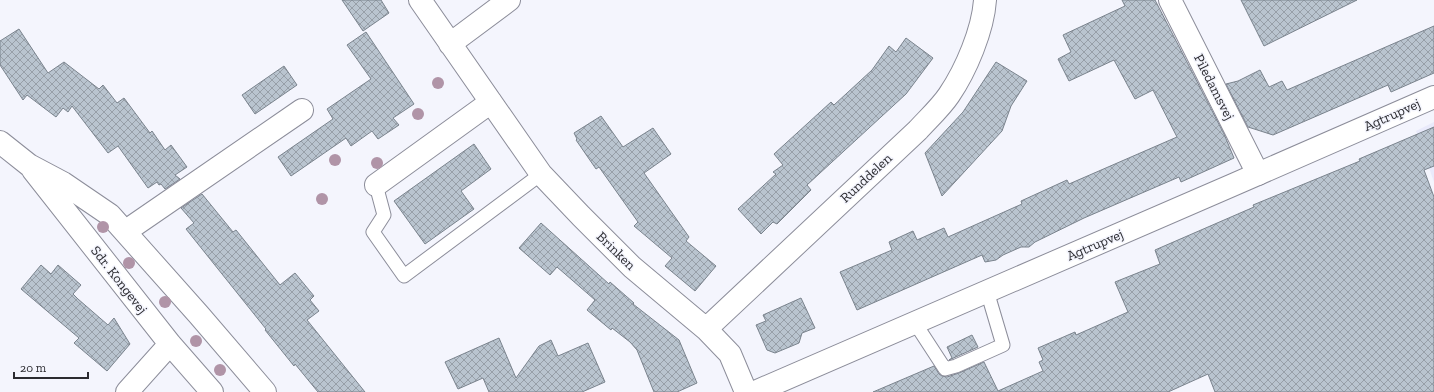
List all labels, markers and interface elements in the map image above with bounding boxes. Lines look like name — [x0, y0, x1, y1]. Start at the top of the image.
street label: Piledamsvej — [1190, 51, 1238, 123]
street label: Agtrupvej — [1361, 95, 1423, 135]
street label: Runddelen — [837, 150, 895, 206]
street label: Agtrupvej — [1064, 225, 1126, 265]
street label: Brinken — [593, 228, 639, 274]
street label: Sdr. Kongevej — [87, 243, 151, 317]
scale bar — [14, 354, 88, 380]
text: 20 m — [20, 361, 47, 375]

